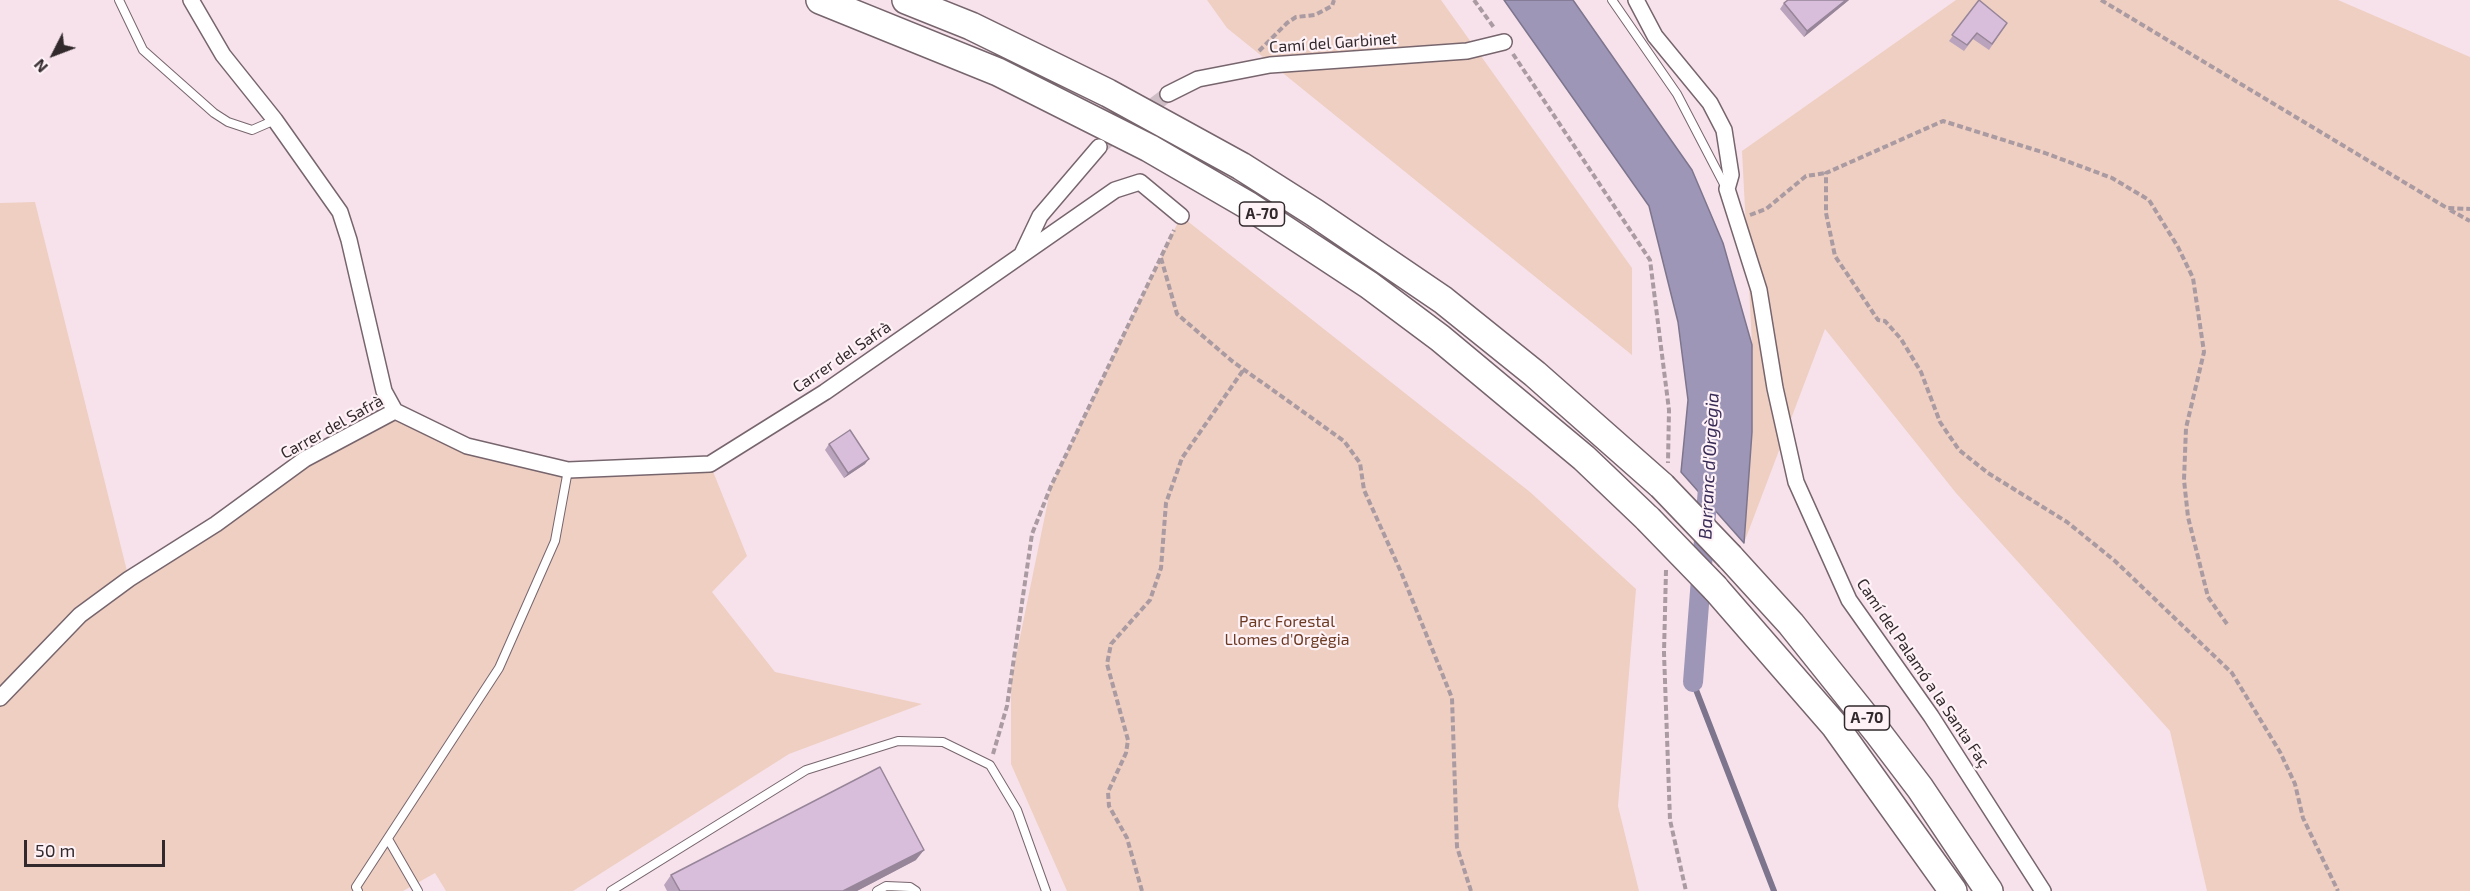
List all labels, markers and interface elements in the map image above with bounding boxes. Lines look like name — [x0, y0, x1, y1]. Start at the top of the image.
north arrow — [24, 24, 84, 84]
street label: Camí del Garbinet — [1269, 29, 1397, 57]
text: N — [29, 56, 51, 77]
road number: A-70 — [1240, 202, 1284, 226]
street label: Carrer del Safrà — [789, 317, 895, 397]
street label: Carrer del Safrà — [277, 391, 387, 463]
water label: Barranc d'Orgègia — [1694, 392, 1724, 540]
street label: Camí del Palamó a la Santa Faç — [1852, 575, 1994, 771]
park label: Parc Forestal Llomes d'Orgègia — [1224, 612, 1350, 650]
road number: A-70 — [1844, 706, 1890, 730]
scale bar — [27, 828, 168, 866]
text: 50 m — [35, 839, 75, 861]

